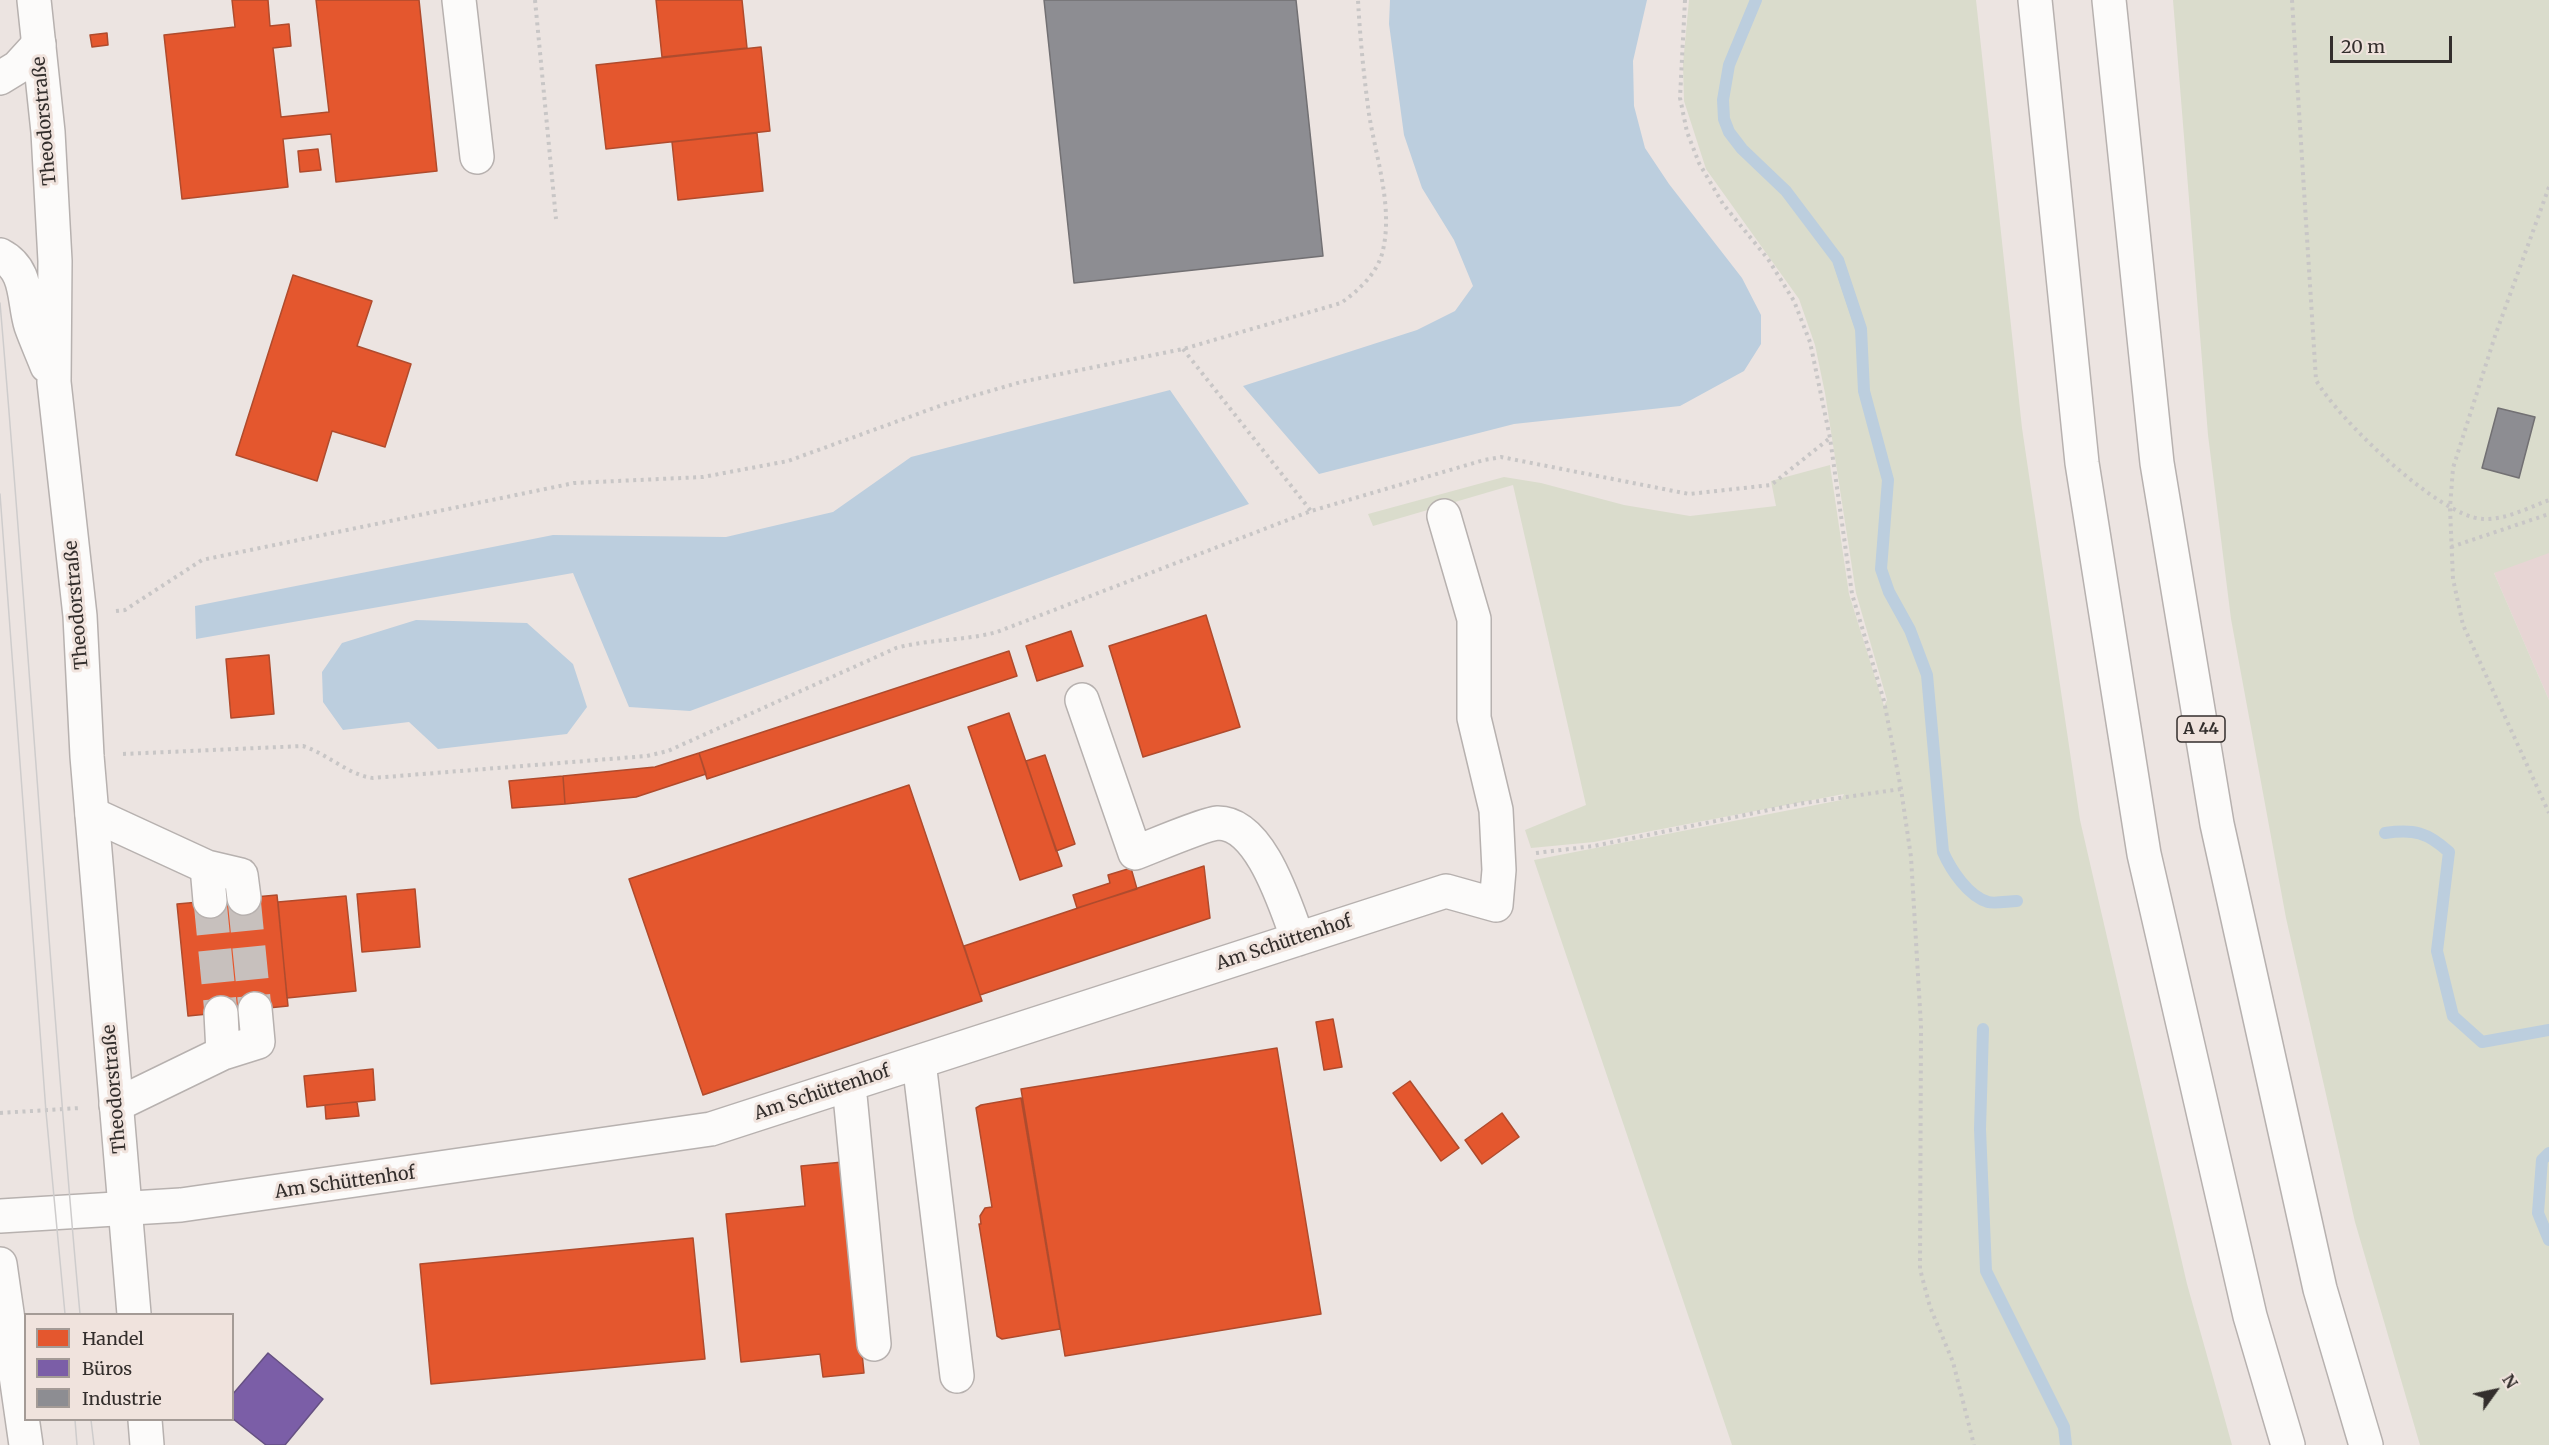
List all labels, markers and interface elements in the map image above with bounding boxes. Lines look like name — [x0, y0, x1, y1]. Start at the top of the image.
scale bar — [2333, 24, 2454, 62]
text: 20 m — [2341, 35, 2385, 58]
street label: Theodorstraße — [29, 56, 61, 186]
street label: Theodorstraße — [61, 540, 93, 670]
road number: A 44 — [2177, 716, 2225, 742]
street label: Am Schüttenhof — [1213, 911, 1355, 975]
street label: Theodorstraße — [99, 1024, 131, 1154]
street label: Am Schüttenhof — [751, 1061, 893, 1125]
street label: Am Schüttenhof — [274, 1162, 416, 1204]
legend — [24, 1313, 234, 1421]
text: Handel — [82, 1327, 144, 1350]
text: Büros — [82, 1357, 132, 1380]
north arrow — [2465, 1361, 2525, 1421]
text: N — [2498, 1370, 2522, 1392]
text: Industrie — [82, 1387, 162, 1410]

